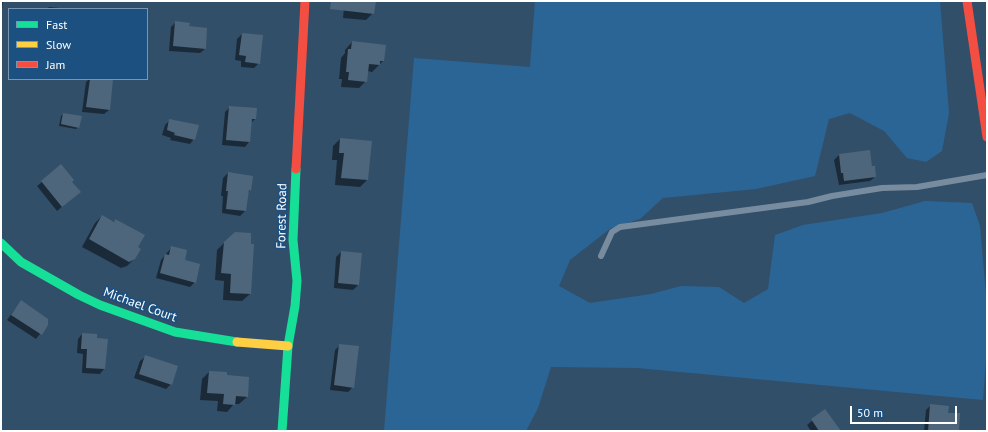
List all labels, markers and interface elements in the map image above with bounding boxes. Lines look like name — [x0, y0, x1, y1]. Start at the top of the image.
legend — [8, 8, 148, 80]
text: Fast — [46, 17, 67, 32]
text: Slow — [46, 37, 71, 52]
text: Jam — [46, 57, 65, 72]
street label: Forest Road — [274, 183, 290, 249]
street label: Michael Court — [101, 284, 179, 326]
scale bar — [852, 398, 959, 424]
text: 50 m — [857, 405, 883, 420]

